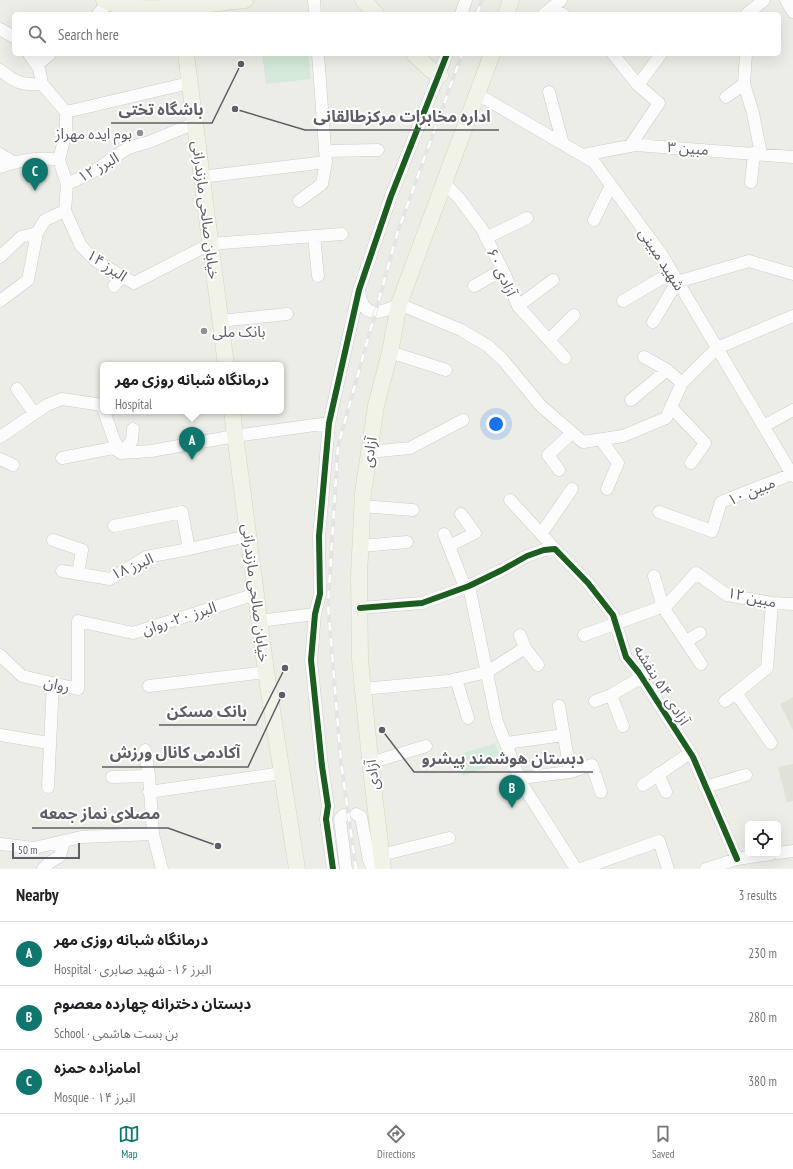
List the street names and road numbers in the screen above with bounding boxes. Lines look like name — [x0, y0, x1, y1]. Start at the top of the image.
street label: مبین ۳ — [667, 137, 709, 159]
street label: خیابان صالحی مازندرانی — [188, 140, 224, 280]
street label: البرز ۱۲ — [74, 148, 122, 186]
street label: شهید مبینی — [635, 224, 689, 294]
street label: البرز ۱۴ — [83, 245, 131, 285]
street label: آزادی ۶۰ — [483, 245, 522, 300]
street label: آزادی — [357, 435, 381, 469]
street label: مبین ۱۰ — [724, 473, 778, 509]
street label: خیابان صالحی مازندرانی — [238, 523, 274, 663]
street label: البرز ۱۸ — [108, 548, 156, 584]
street label: مبین ۱۲ — [726, 583, 778, 611]
street label: البرز ۲۰- روان — [139, 597, 219, 639]
street label: آزادی ۵۴ بنفشه — [630, 641, 694, 729]
street label: روان — [42, 672, 72, 696]
street label: آزادی — [361, 758, 383, 791]

